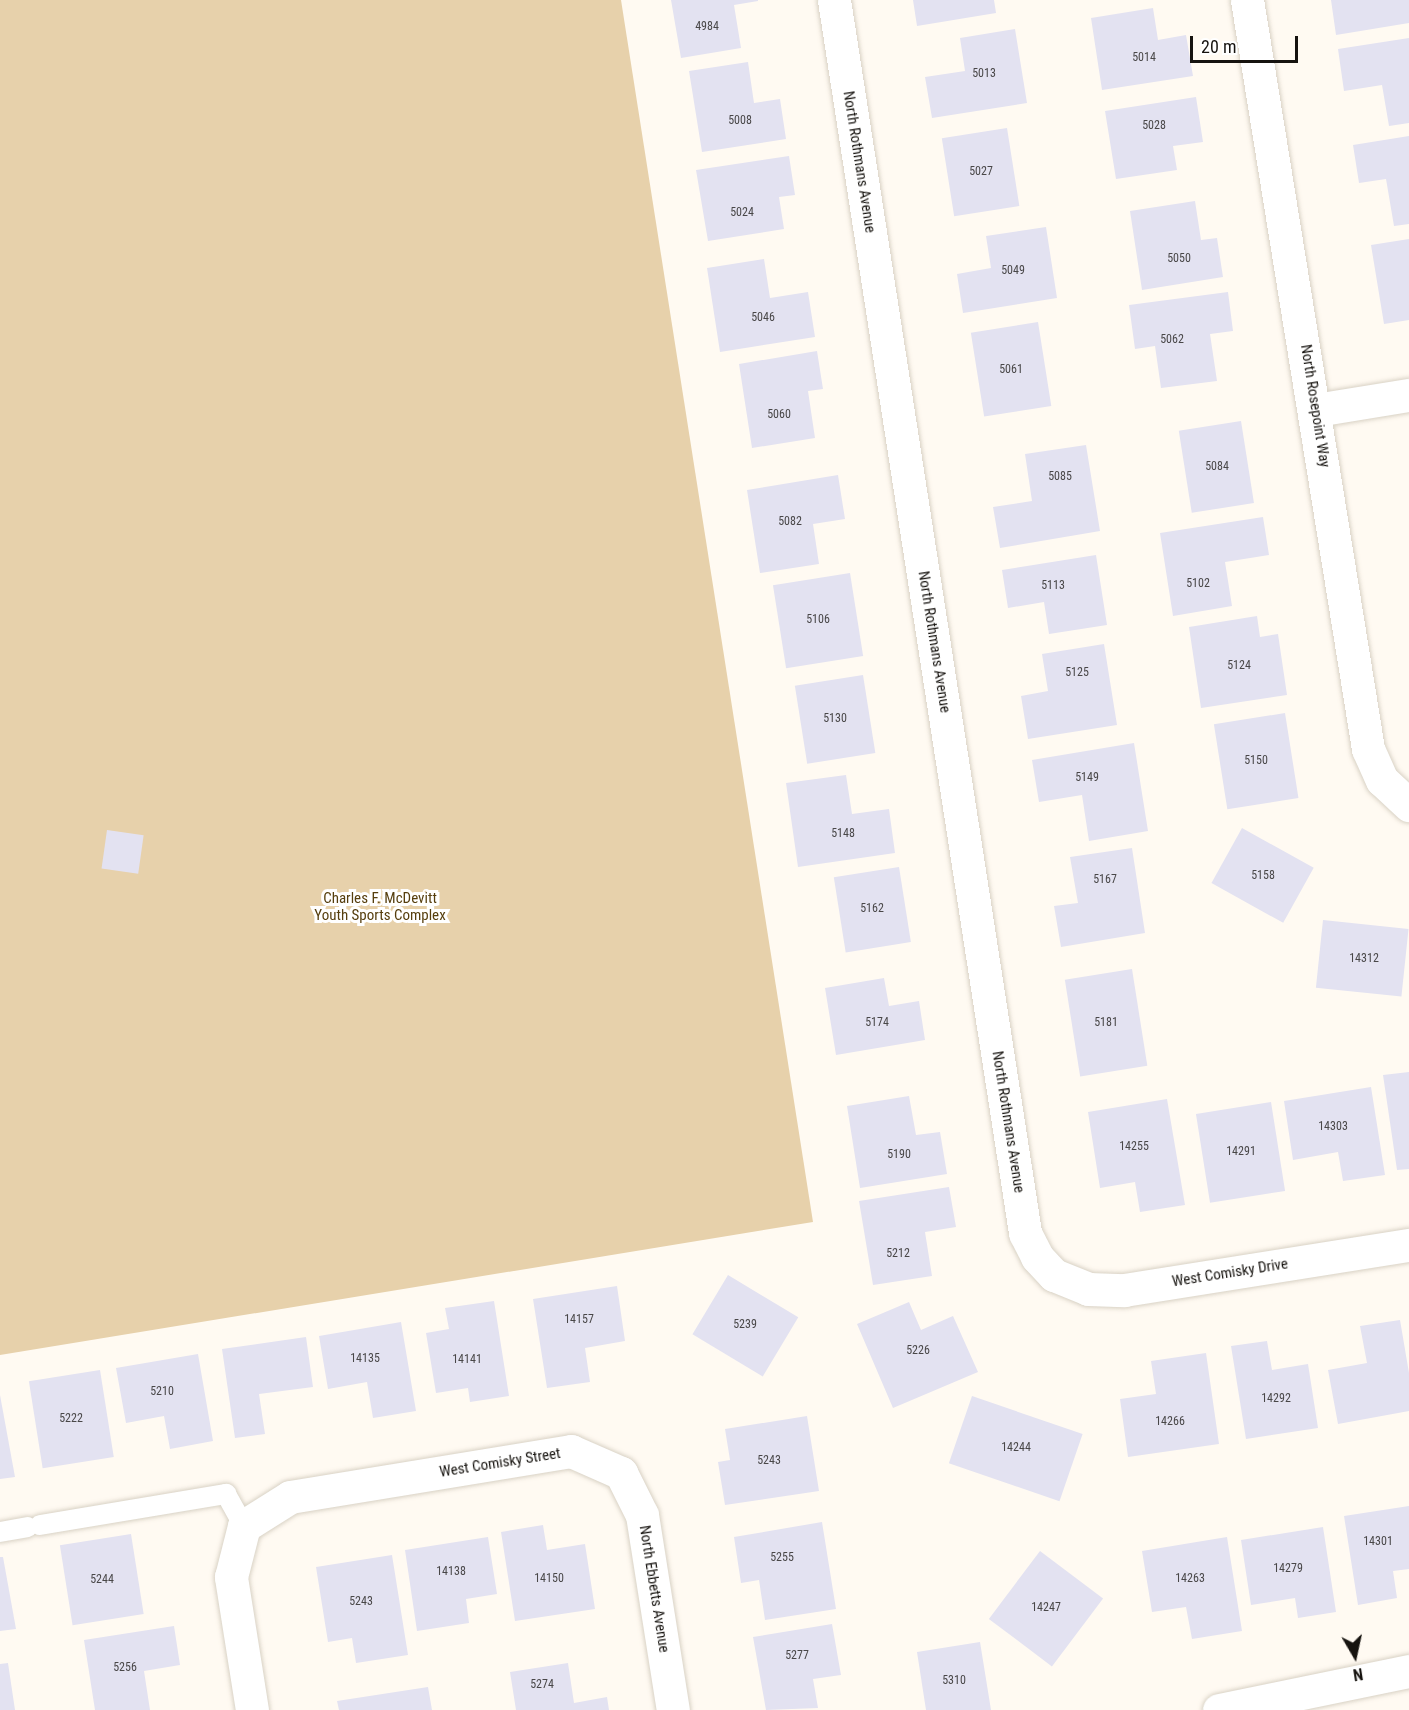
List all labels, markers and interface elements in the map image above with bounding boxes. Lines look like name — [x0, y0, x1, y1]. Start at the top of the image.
house number: 4984 — [695, 20, 719, 34]
scale bar — [1193, 24, 1301, 62]
text: 20 m — [1201, 36, 1236, 57]
house number: 5014 — [1132, 51, 1156, 65]
house number: 5013 — [972, 67, 996, 81]
street label: North Rothmans Avenue — [839, 90, 879, 234]
house number: 5008 — [728, 114, 752, 128]
house number: 5028 — [1142, 119, 1166, 133]
house number: 5027 — [969, 165, 993, 179]
house number: 5024 — [730, 206, 754, 220]
house number: 5050 — [1167, 252, 1191, 266]
house number: 5049 — [1001, 264, 1025, 278]
house number: 5046 — [751, 311, 775, 325]
house number: 5062 — [1160, 333, 1184, 347]
street label: North Rosepoint Way — [1296, 343, 1334, 469]
house number: 5061 — [999, 363, 1023, 377]
house number: 5060 — [767, 408, 791, 422]
house number: 5084 — [1205, 460, 1229, 474]
house number: 5085 — [1048, 470, 1072, 484]
house number: 5082 — [778, 515, 802, 529]
street label: North Rothmans Avenue — [914, 570, 954, 714]
house number: 5102 — [1186, 577, 1210, 591]
house number: 5113 — [1041, 579, 1065, 593]
house number: 5106 — [806, 613, 830, 627]
house number: 5124 — [1227, 659, 1251, 673]
house number: 5125 — [1065, 666, 1089, 680]
house number: 5130 — [823, 712, 847, 726]
house number: 5150 — [1244, 754, 1268, 768]
house number: 5149 — [1075, 771, 1099, 785]
house number: 5148 — [831, 827, 855, 841]
house number: 5158 — [1251, 869, 1275, 883]
house number: 5167 — [1093, 873, 1117, 887]
park label: Charles F. McDevitt Youth Sports Complex — [314, 889, 446, 924]
house number: 5162 — [860, 902, 884, 916]
house number: 14312 — [1349, 952, 1379, 966]
house number: 5174 — [865, 1016, 889, 1030]
house number: 5181 — [1094, 1016, 1118, 1030]
street label: North Rothmans Avenue — [988, 1050, 1028, 1194]
house number: 14303 — [1318, 1120, 1348, 1134]
house number: 14255 — [1119, 1140, 1149, 1154]
house number: 14291 — [1226, 1145, 1256, 1159]
house number: 5190 — [887, 1148, 911, 1162]
house number: 5212 — [886, 1247, 910, 1261]
street label: West Comisky Drive — [1171, 1255, 1289, 1291]
house number: 14157 — [564, 1313, 594, 1327]
house number: 5239 — [733, 1318, 757, 1332]
house number: 5226 — [906, 1344, 930, 1358]
house number: 14135 — [350, 1352, 380, 1366]
house number: 14141 — [452, 1353, 482, 1367]
house number: 5210 — [150, 1385, 174, 1399]
house number: 14292 — [1261, 1392, 1291, 1406]
house number: 5222 — [59, 1412, 83, 1426]
house number: 14266 — [1155, 1415, 1185, 1429]
house number: 14244 — [1001, 1441, 1031, 1455]
street label: West Comisky Street — [438, 1445, 562, 1481]
house number: 5243 — [757, 1454, 781, 1468]
street label: North Ebbetts Avenue — [635, 1524, 673, 1654]
house number: 14301 — [1363, 1535, 1393, 1549]
house number: 5255 — [770, 1551, 794, 1565]
house number: 14279 — [1273, 1562, 1303, 1576]
house number: 14138 — [436, 1565, 466, 1579]
house number: 14150 — [534, 1572, 564, 1586]
house number: 14263 — [1175, 1572, 1205, 1586]
house number: 5244 — [90, 1573, 114, 1587]
house number: 5243 — [349, 1595, 373, 1609]
house number: 14247 — [1031, 1601, 1061, 1615]
north arrow — [1325, 1626, 1385, 1686]
house number: 5277 — [785, 1649, 809, 1663]
house number: 5256 — [113, 1661, 137, 1675]
text: N — [1352, 1664, 1364, 1684]
house number: 5310 — [942, 1674, 966, 1688]
house number: 5274 — [530, 1678, 554, 1692]

